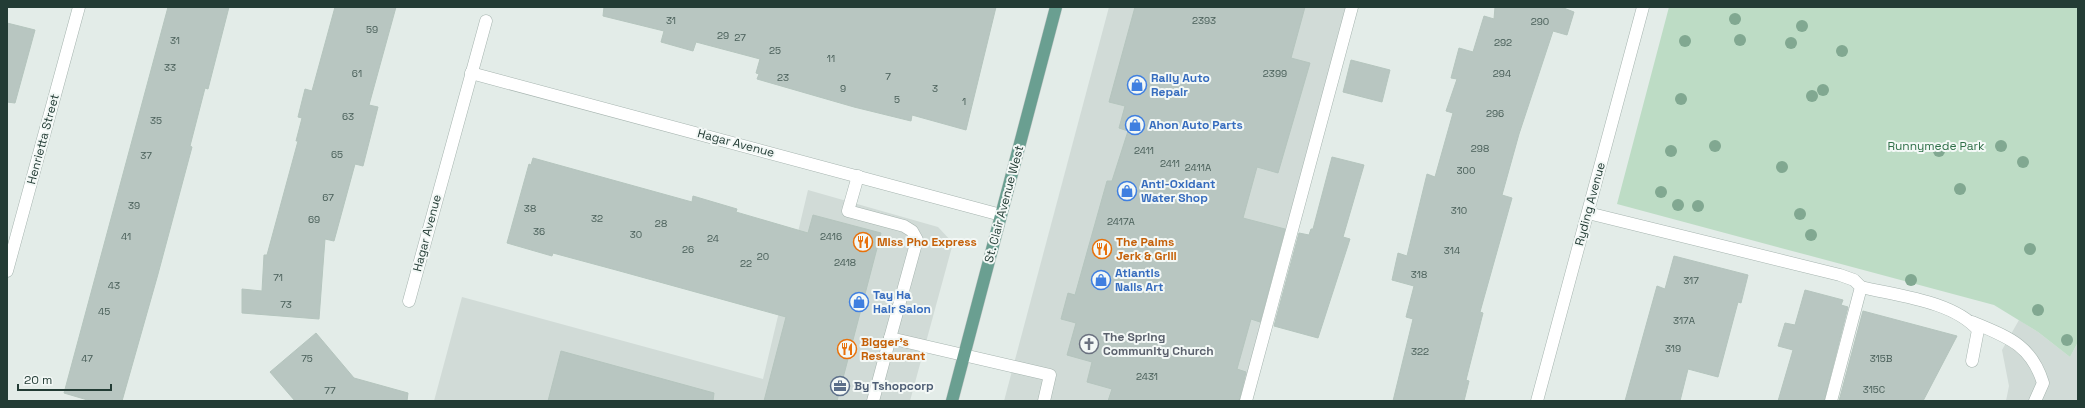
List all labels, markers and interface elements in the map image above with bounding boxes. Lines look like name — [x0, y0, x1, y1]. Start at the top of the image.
house number: 31 — [666, 14, 676, 27]
house number: 2393 — [1192, 14, 1216, 27]
house number: 290 — [1531, 15, 1549, 28]
house number: 59 — [366, 23, 378, 36]
house number: 29 — [717, 29, 729, 42]
house number: 27 — [734, 31, 746, 44]
house number: 31 — [170, 34, 180, 47]
house number: 292 — [1494, 36, 1512, 49]
house number: 25 — [769, 44, 781, 57]
house number: 11 — [827, 52, 835, 65]
house number: 33 — [164, 61, 176, 74]
house number: 61 — [352, 67, 362, 80]
house number: 2399 — [1263, 67, 1287, 80]
house number: 294 — [1493, 67, 1511, 80]
house number: 7 — [885, 70, 891, 83]
place label: Rally Auto Repair — [1151, 70, 1210, 100]
house number: 23 — [777, 71, 789, 84]
shop icon: Rally Auto Repair — [1126, 74, 1148, 96]
house number: 9 — [840, 82, 846, 95]
house number: 3 — [932, 82, 938, 95]
street label: Henrietta Street — [23, 92, 63, 186]
house number: 5 — [894, 93, 900, 106]
house number: 1 — [962, 95, 966, 108]
house number: 296 — [1486, 107, 1504, 120]
house number: 63 — [342, 110, 354, 123]
house number: 35 — [150, 114, 162, 127]
shop icon: Ahon Auto Parts — [1124, 114, 1146, 136]
place label: Ahon Auto Parts — [1149, 117, 1243, 133]
street label: Hagar Avenue — [696, 125, 776, 161]
park label: Runnymede Park — [1887, 138, 1985, 154]
house number: 298 — [1471, 142, 1489, 155]
street label: St. Clair Avenue West — [981, 143, 1027, 265]
house number: 2411 — [1134, 144, 1154, 157]
house number: 65 — [331, 148, 343, 161]
house number: 37 — [140, 149, 152, 162]
house number: 2411 — [1160, 157, 1180, 170]
street label: Ryding Avenue — [1571, 160, 1609, 248]
house number: 2411A — [1185, 161, 1212, 174]
house number: 300 — [1457, 164, 1475, 177]
place label: Anti-Oxidant Water Shop — [1141, 176, 1215, 206]
shop icon: Anti-Oxidant Water Shop — [1116, 180, 1138, 202]
house number: 67 — [322, 191, 334, 204]
street label: Hagar Avenue — [409, 193, 445, 273]
house number: 39 — [128, 199, 140, 212]
house number: 38 — [524, 202, 536, 215]
house number: 310 — [1451, 204, 1467, 217]
house number: 32 — [591, 212, 603, 225]
house number: 69 — [308, 213, 320, 226]
house number: 2417A — [1107, 215, 1136, 228]
house number: 28 — [655, 217, 667, 230]
house number: 36 — [533, 225, 545, 238]
house number: 30 — [630, 228, 642, 241]
house number: 41 — [121, 230, 131, 243]
house number: 2416 — [820, 230, 842, 243]
restaurant icon: Miss Pho Express — [852, 231, 874, 253]
house number: 24 — [707, 232, 719, 245]
place label: Miss Pho Express — [877, 234, 977, 250]
place label: The Palms Jerk & Grill — [1116, 234, 1177, 264]
restaurant icon: The Palms Jerk & Grill — [1091, 238, 1113, 260]
house number: 26 — [682, 243, 694, 256]
house number: 314 — [1444, 244, 1460, 257]
house number: 20 — [757, 250, 769, 263]
house number: 2418 — [834, 256, 856, 269]
house number: 22 — [740, 257, 752, 270]
place label: Atlantis Nails Art — [1115, 265, 1163, 295]
house number: 318 — [1411, 268, 1427, 281]
shop icon: Atlantis Nails Art — [1090, 269, 1112, 291]
house number: 71 — [273, 271, 283, 284]
house number: 317 — [1683, 274, 1699, 287]
house number: 43 — [108, 279, 120, 292]
place label: Tay Ha Hair Salon — [873, 287, 931, 317]
shop icon: Tay Ha Hair Salon — [848, 291, 870, 313]
house number: 73 — [280, 298, 292, 311]
house number: 45 — [98, 305, 110, 318]
house number: 317A — [1673, 314, 1696, 327]
place label: The Spring Community Church — [1103, 329, 1214, 359]
church icon: The Spring Community Church — [1078, 333, 1100, 355]
place label: Bigger’s Restaurant — [861, 334, 926, 364]
restaurant icon: Bigger’s Restaurant — [836, 338, 858, 360]
house number: 319 — [1665, 342, 1681, 355]
house number: 322 — [1411, 345, 1429, 358]
house number: 47 — [81, 352, 93, 365]
house number: 75 — [301, 352, 313, 365]
house number: 315B — [1870, 352, 1893, 365]
scale bar — [18, 366, 111, 392]
house number: 2431 — [1136, 370, 1158, 383]
text: 20 m — [24, 372, 52, 388]
office icon: By Tshopcorp — [829, 375, 851, 397]
place label: By Tshopcorp — [854, 378, 934, 394]
house number: 315C — [1863, 383, 1885, 396]
house number: 77 — [324, 384, 336, 397]

